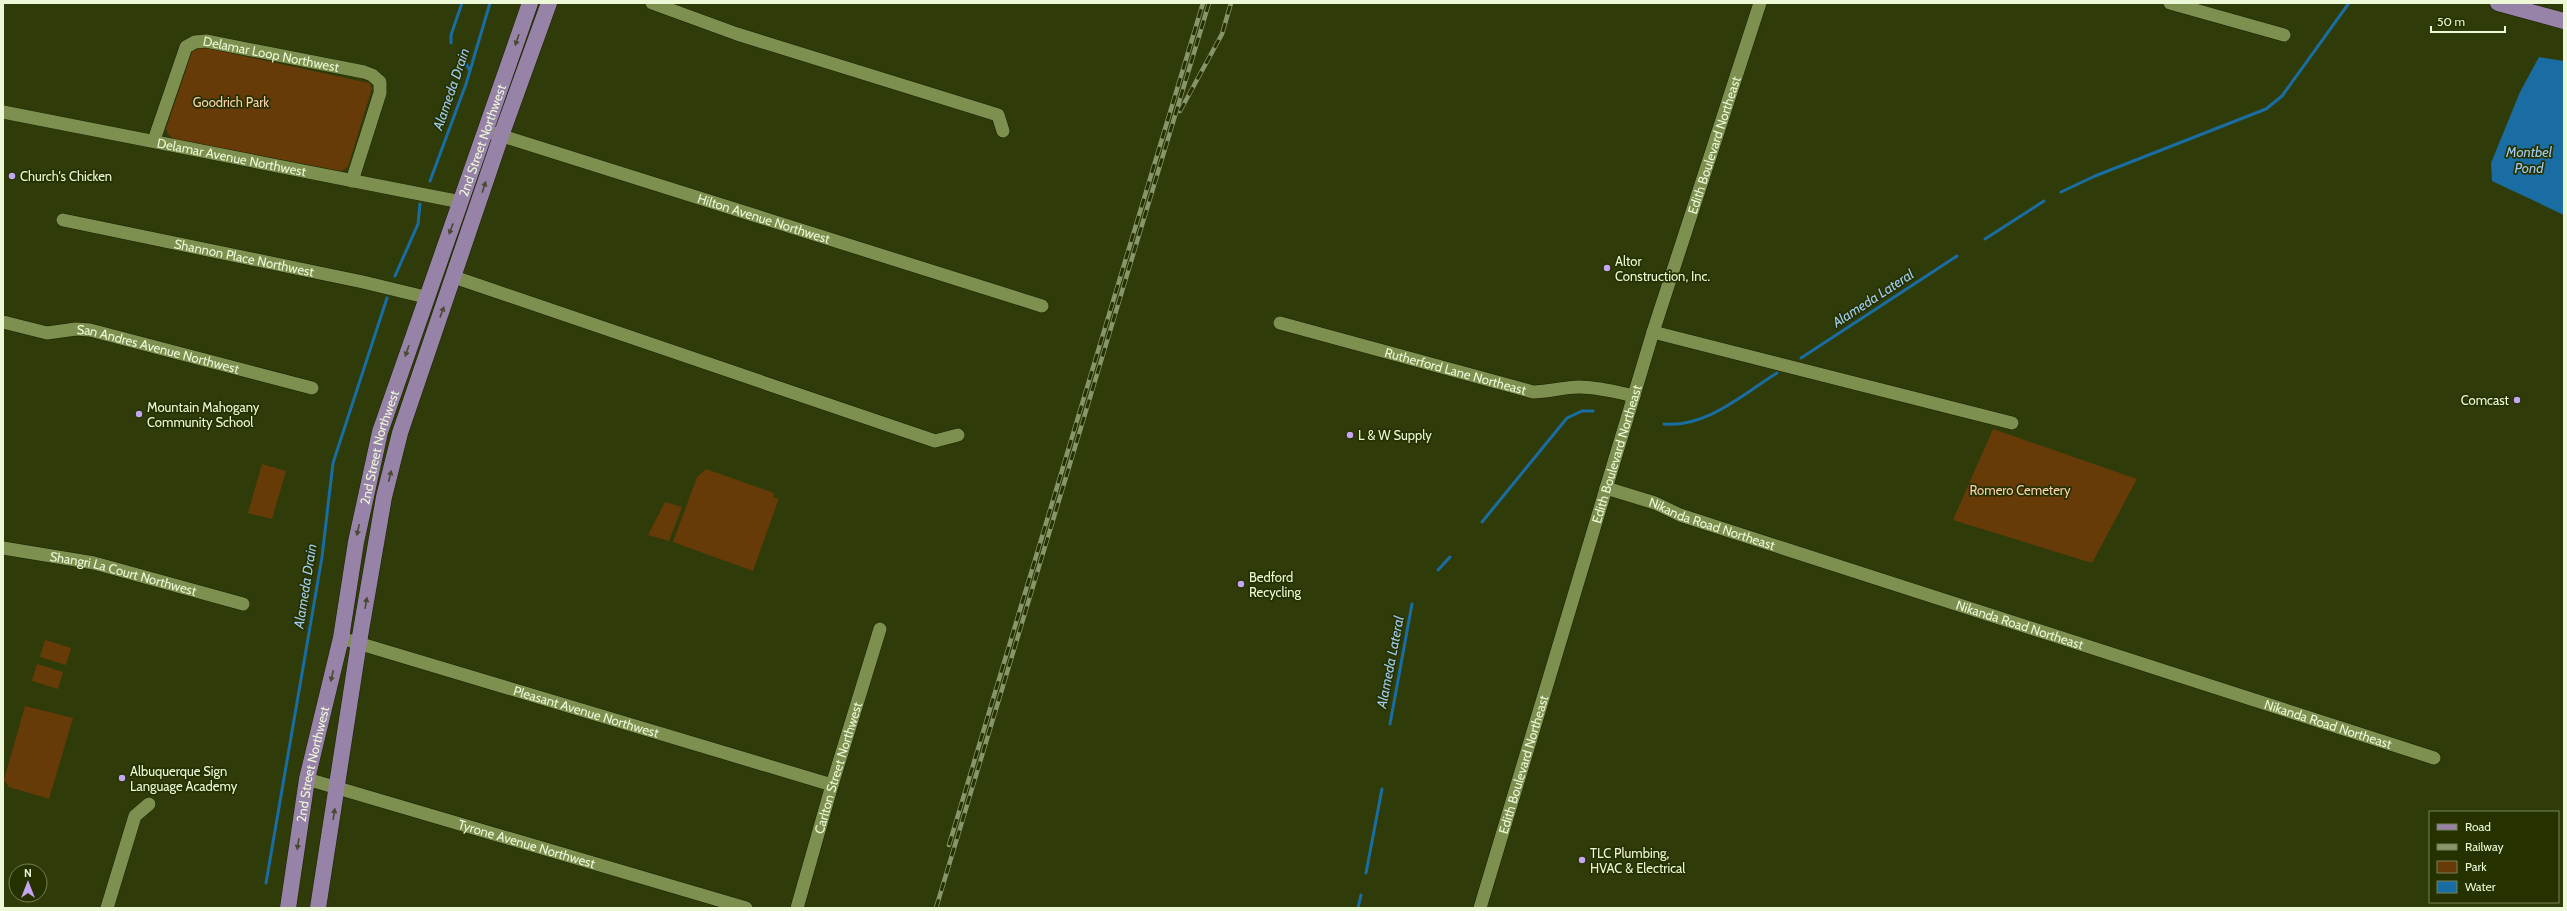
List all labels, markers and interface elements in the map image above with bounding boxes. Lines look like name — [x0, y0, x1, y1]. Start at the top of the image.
scale bar — [2431, 8, 2505, 34]
text: 50 m — [2437, 14, 2465, 29]
street label: Delamar Loop Northwest — [202, 33, 341, 75]
one-way arrow — [514, 34, 520, 46]
water label: Alameda Drain — [428, 46, 473, 133]
street label: Edith Boulevard Northeast — [1684, 74, 1744, 216]
street label: 2nd Street Northwest — [455, 82, 509, 199]
park label: Goodrich Park — [193, 94, 269, 110]
street label: Delamar Avenue Northwest — [156, 134, 308, 180]
water label: Montbel Pond — [2505, 143, 2553, 177]
place label: Church's Chicken — [20, 168, 112, 184]
marker: Church's Chicken — [7, 171, 17, 181]
one-way arrow — [481, 180, 487, 192]
street label: Hilton Avenue Northwest — [696, 190, 833, 247]
one-way arrow — [447, 223, 453, 235]
street label: Shannon Place Northwest — [173, 235, 316, 280]
place label: Altor Construction, Inc. — [1615, 253, 1710, 284]
marker: Altor Construction, Inc. — [1602, 263, 1612, 273]
water label: Alameda Lateral — [1828, 265, 1918, 332]
one-way arrow — [439, 306, 445, 318]
street label: San Andres Avenue Northwest — [76, 321, 242, 377]
street label: Rutherford Lane Northeast — [1383, 344, 1529, 398]
one-way arrow — [404, 345, 410, 357]
street label: Edith Boulevard Northeast — [1588, 382, 1645, 525]
street label: 2nd Street Northwest — [356, 387, 402, 506]
place label: Comcast — [2461, 392, 2510, 408]
marker: Comcast — [2512, 395, 2522, 405]
place label: Mountain Mahogany Community School — [147, 399, 260, 430]
marker: Mountain Mahogany Community School — [134, 409, 144, 419]
place label: L & W Supply — [1358, 427, 1432, 443]
marker: L & W Supply — [1345, 430, 1355, 440]
one-way arrow — [387, 469, 393, 482]
park label: Romero Cemetery — [1969, 482, 2071, 498]
street label: Nikanda Road Northeast — [1647, 494, 1778, 553]
one-way arrow — [355, 524, 361, 536]
water label: Alameda Drain — [289, 542, 321, 631]
street label: Shangri La Court Northwest — [49, 548, 199, 599]
place label: Bedford Recycling — [1249, 569, 1302, 600]
marker: Bedford Recycling — [1236, 579, 1246, 589]
street label: Nikanda Road Northeast — [1954, 596, 2086, 653]
one-way arrow — [363, 597, 369, 609]
water label: Alameda Lateral — [1372, 614, 1408, 711]
one-way arrow — [329, 670, 335, 682]
street label: Pleasant Avenue Northwest — [512, 682, 661, 741]
street label: Edith Boulevard Northeast — [1495, 693, 1552, 835]
street label: Nikanda Road Northeast — [2262, 696, 2395, 752]
street label: Carlton Street Northwest — [811, 699, 865, 836]
street label: 2nd Street Northwest — [293, 704, 332, 823]
place label: Albuquerque Sign Language Academy — [130, 763, 238, 794]
marker: Albuquerque Sign Language Academy — [117, 773, 127, 783]
one-way arrow — [331, 808, 337, 820]
legend — [2429, 811, 2559, 903]
street label: Tyrone Avenue Northwest — [456, 816, 598, 871]
text: Road — [2465, 819, 2491, 834]
one-way arrow — [294, 838, 300, 850]
text: Railway — [2465, 839, 2503, 854]
place label: TLC Plumbing, HVAC & Electrical — [1590, 845, 1685, 876]
marker: TLC Plumbing, HVAC & Electrical — [1577, 855, 1587, 865]
text: Park — [2465, 859, 2487, 874]
north arrow — [8, 863, 48, 903]
text: N — [24, 866, 32, 880]
text: Water — [2465, 879, 2496, 894]

